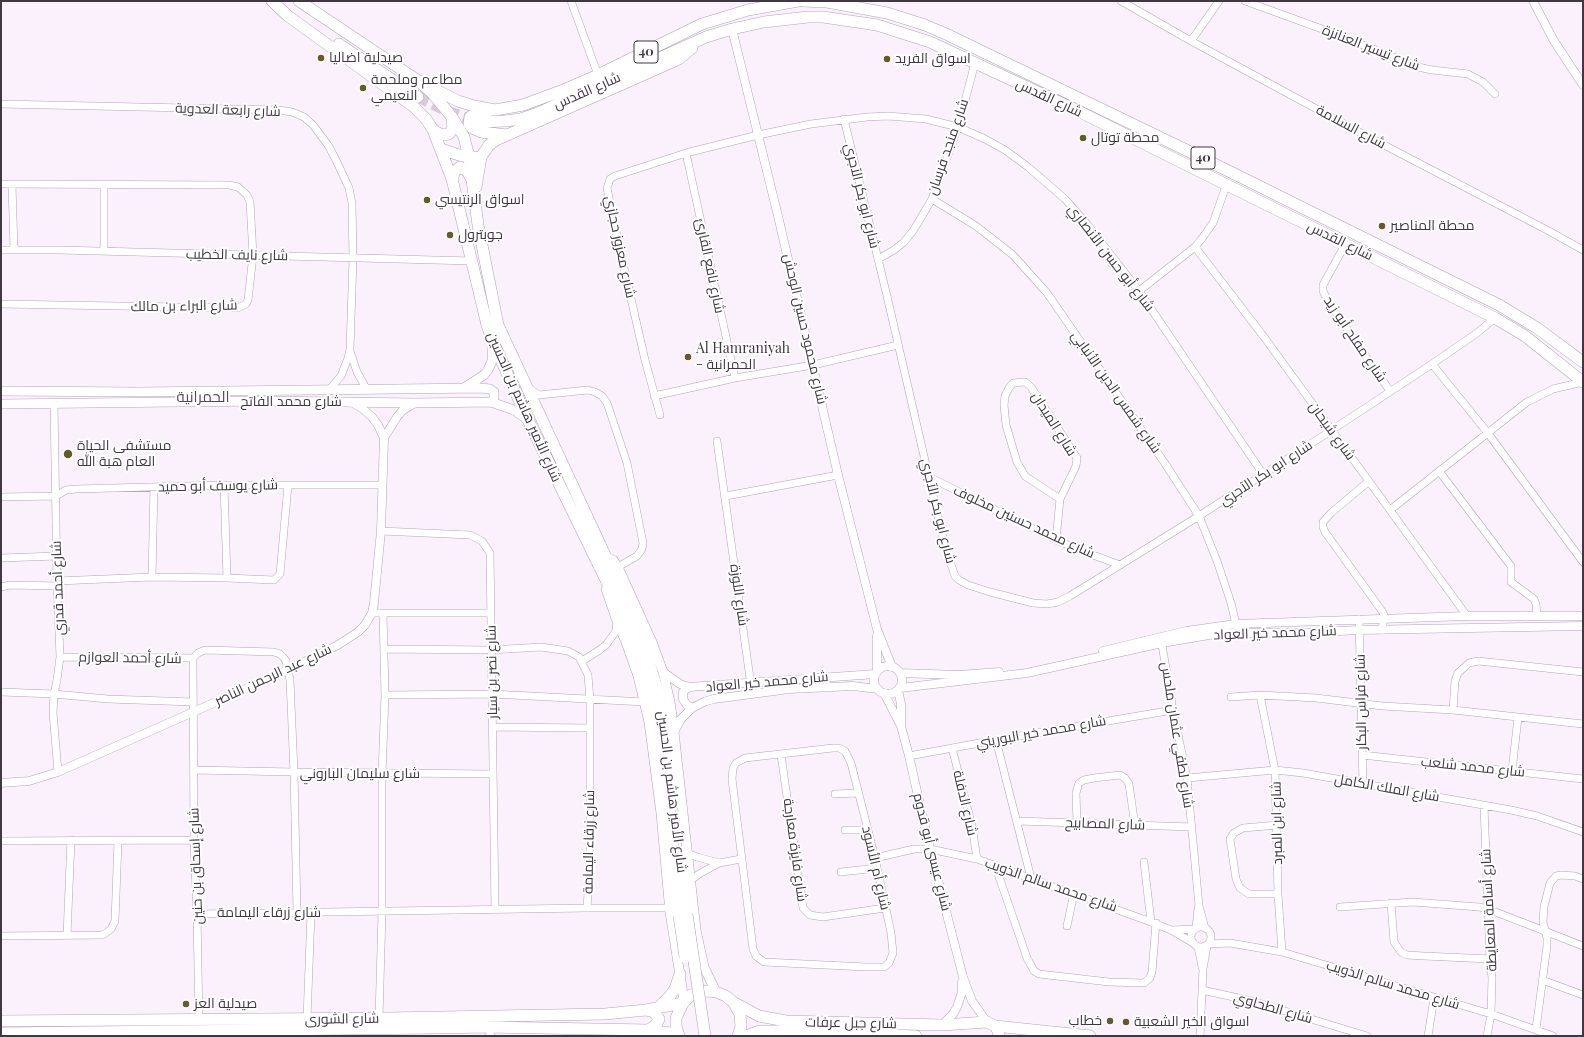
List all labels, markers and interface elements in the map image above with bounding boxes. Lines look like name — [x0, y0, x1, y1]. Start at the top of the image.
street label: شارع تيسير العنانزة — [1320, 22, 1422, 74]
road number: 40 — [634, 41, 658, 63]
place label: صيدلية اضاليا — [329, 50, 403, 66]
place label: اسواق الفريد — [895, 51, 971, 67]
marker: صيدلية اضاليا — [316, 53, 326, 63]
marker: اسواق الفريد — [882, 54, 892, 64]
street label: شارع القدس — [551, 69, 623, 113]
place label: مطاعم وملحمة النعيمي — [371, 72, 463, 104]
street label: شارع القدس — [1013, 75, 1085, 121]
marker: مطاعم وملحمة النعيمي — [358, 83, 368, 93]
street label: شارع منجد فرسان — [924, 97, 972, 197]
street label: شارع رابعة العدوية — [175, 100, 281, 120]
street label: شارع السلامة — [1313, 102, 1389, 152]
place label: محطة توتال — [1091, 130, 1160, 146]
marker: محطة توتال — [1078, 133, 1088, 143]
street label: شارع ابو بكر الآجري — [841, 142, 883, 250]
road number: 40 — [1191, 147, 1215, 169]
place label: اسواق الرنتيسي — [435, 192, 525, 208]
street label: شارع معزوز حجازي — [601, 194, 639, 300]
marker: اسواق الرنتيسي — [422, 195, 432, 205]
street label: شارع أبو حسن الأنصاري — [1064, 201, 1158, 315]
street label: شارع نافع القارئ — [692, 217, 728, 315]
street label: شارع القدس — [1304, 218, 1376, 264]
place label: محطة المناصير — [1390, 218, 1475, 234]
marker: محطة المناصير — [1377, 221, 1387, 231]
place label: جوبترول — [458, 227, 503, 243]
marker: جوبترول — [445, 230, 455, 240]
street label: شارع نايف الخطيب — [186, 246, 288, 264]
street label: شارع محمود حسين الوحش — [779, 252, 831, 406]
street label: شارع مفلح أبو زيد — [1320, 293, 1390, 385]
street label: شارع البراء بن مالك — [130, 297, 238, 315]
street label: شارع شمس الدين الأنبابي — [1067, 328, 1165, 456]
street label: شارع الأمير هاشم بن الحسين — [483, 329, 565, 485]
place label: Al Hamraniyah - الحمرانية — [696, 341, 790, 374]
marker: Al Hamraniyah - الحمرانية — [683, 352, 693, 362]
district label: الحمرانية — [177, 388, 229, 406]
street label: شارع الميدان — [1028, 389, 1080, 459]
street label: شارع محمد الفاتح — [240, 394, 342, 410]
street label: شارع شيحان — [1305, 398, 1359, 464]
street label: شارع ابو بكر الآجري — [1216, 437, 1316, 509]
place label: مستشفى الحياة العام هبة الله — [77, 438, 171, 470]
marker: مستشفى الحياة العام هبة الله — [62, 448, 74, 460]
street label: شارع ابو بكر الآجري — [917, 457, 959, 565]
street label: شارع يوسف أبو حميد — [158, 477, 278, 495]
street label: شارع محمد حسنين مخلوف — [951, 482, 1097, 562]
street label: شارع أحمد قدري — [48, 540, 68, 636]
street label: شارع اللوزة — [726, 563, 752, 627]
street label: شارع محمد خير العواد — [1213, 622, 1337, 644]
street label: شارع نصر بن سيار — [483, 625, 501, 719]
street label: شارع عبد الرحمن الناصر — [212, 640, 334, 710]
street label: شارع أحمد العوازم — [78, 649, 182, 667]
street label: شارع فراس البكار — [1352, 654, 1370, 750]
street label: شارع لطفي عثمان ملحس — [1157, 661, 1197, 809]
street label: شارع محمد خير العواد — [705, 668, 829, 696]
street label: شارع الأمير هاشم بن الحسين — [654, 710, 690, 874]
street label: شارع محمد خير البوريني — [975, 712, 1107, 752]
street label: شارع محمد شلعب — [1420, 753, 1526, 781]
street label: شارع سليمان الباروني — [300, 766, 420, 782]
street label: شارع الدفلة — [949, 769, 981, 837]
street label: شارع الملك الكامل — [1333, 770, 1441, 806]
street label: شارع ابن المبرد — [1268, 781, 1286, 865]
street label: شارع زرقاء اليمامة — [580, 790, 598, 894]
street label: شارع عيسى أبو قدوم — [909, 791, 955, 913]
street label: شارع فايزة معارجة — [779, 797, 811, 903]
street label: شارع إسحاق بن حنين — [186, 807, 206, 925]
street label: شارع المصابيح — [1065, 814, 1145, 834]
street label: شارع أم الأسود — [858, 824, 894, 912]
street label: شارع أسامة المعايطة — [1477, 848, 1501, 972]
street label: شارع محمد سالم الذويب — [983, 854, 1119, 916]
street label: شارع زرقاء اليمامة — [217, 905, 321, 921]
street label: شارع محمد سالم الذويب — [1324, 957, 1462, 1013]
street label: شارع الطحاوي — [1232, 989, 1314, 1027]
place label: صيدلية العز — [194, 996, 257, 1012]
marker: صيدلية العز — [181, 999, 191, 1009]
street label: شارع الشورى — [305, 1010, 379, 1028]
place label: خطاب — [1069, 1013, 1102, 1029]
street label: شارع جبل عرفات — [805, 1014, 897, 1032]
place label: اسواق الخير الشعبية — [1134, 1014, 1250, 1030]
marker: خطاب — [1105, 1016, 1115, 1026]
marker: اسواق الخير الشعبية — [1121, 1017, 1131, 1027]

